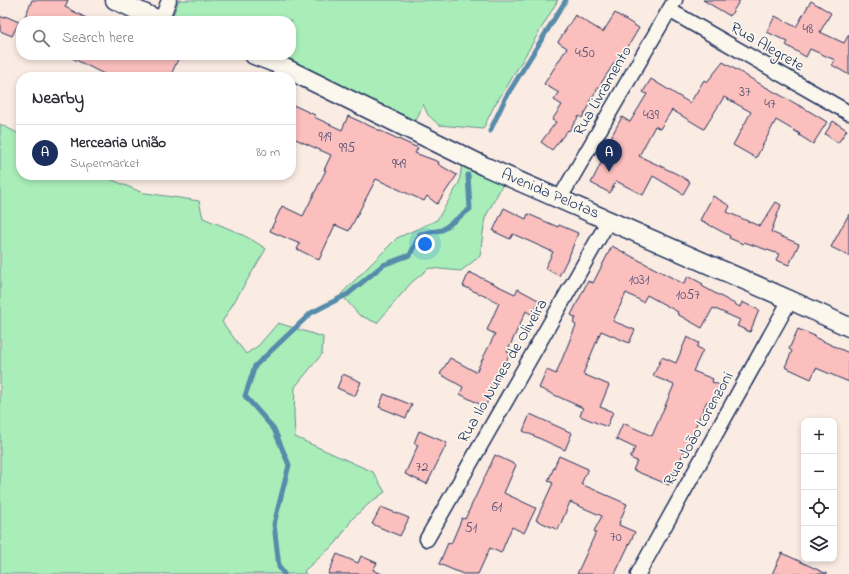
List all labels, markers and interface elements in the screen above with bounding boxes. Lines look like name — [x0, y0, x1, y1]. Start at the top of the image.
search box — [16, 16, 296, 60]
street label: Rua Alegrete — [725, 16, 809, 78]
house number: 48 — [802, 19, 814, 40]
icon: search — [30, 27, 52, 49]
text: Search here — [62, 27, 134, 49]
street label: Rua Livramento — [568, 42, 638, 140]
house number: 450 — [575, 43, 595, 64]
house number: 37 — [739, 82, 751, 103]
text: Nearby — [32, 86, 84, 111]
house number: 47 — [764, 94, 776, 115]
house number: 439 — [643, 105, 660, 126]
house number: 919 — [319, 127, 332, 148]
text: Mercearia União — [70, 132, 166, 154]
house number: 995 — [339, 138, 355, 159]
pin: A — [596, 139, 622, 172]
text: A — [41, 143, 49, 162]
text: 80 m — [256, 143, 280, 162]
text: Supermarket — [70, 154, 140, 173]
house number: 949 — [392, 154, 407, 175]
street label: Avenida Pelotas — [497, 162, 603, 226]
your location — [415, 234, 435, 254]
house number: 1031 — [629, 270, 650, 291]
house number: 1057 — [676, 285, 700, 306]
street label: Rua Ilo Nunes de Oliveira — [452, 294, 554, 448]
street label: Rua João Lorenzoni — [658, 367, 740, 490]
map controls — [801, 418, 837, 562]
button: + — [801, 418, 837, 454]
button: − — [801, 454, 837, 490]
house number: 72 — [416, 457, 428, 478]
button: locate — [801, 490, 837, 526]
house number: 61 — [492, 497, 503, 518]
house number: 51 — [465, 518, 478, 539]
button: layers — [801, 526, 837, 562]
house number: 70 — [610, 527, 622, 548]

